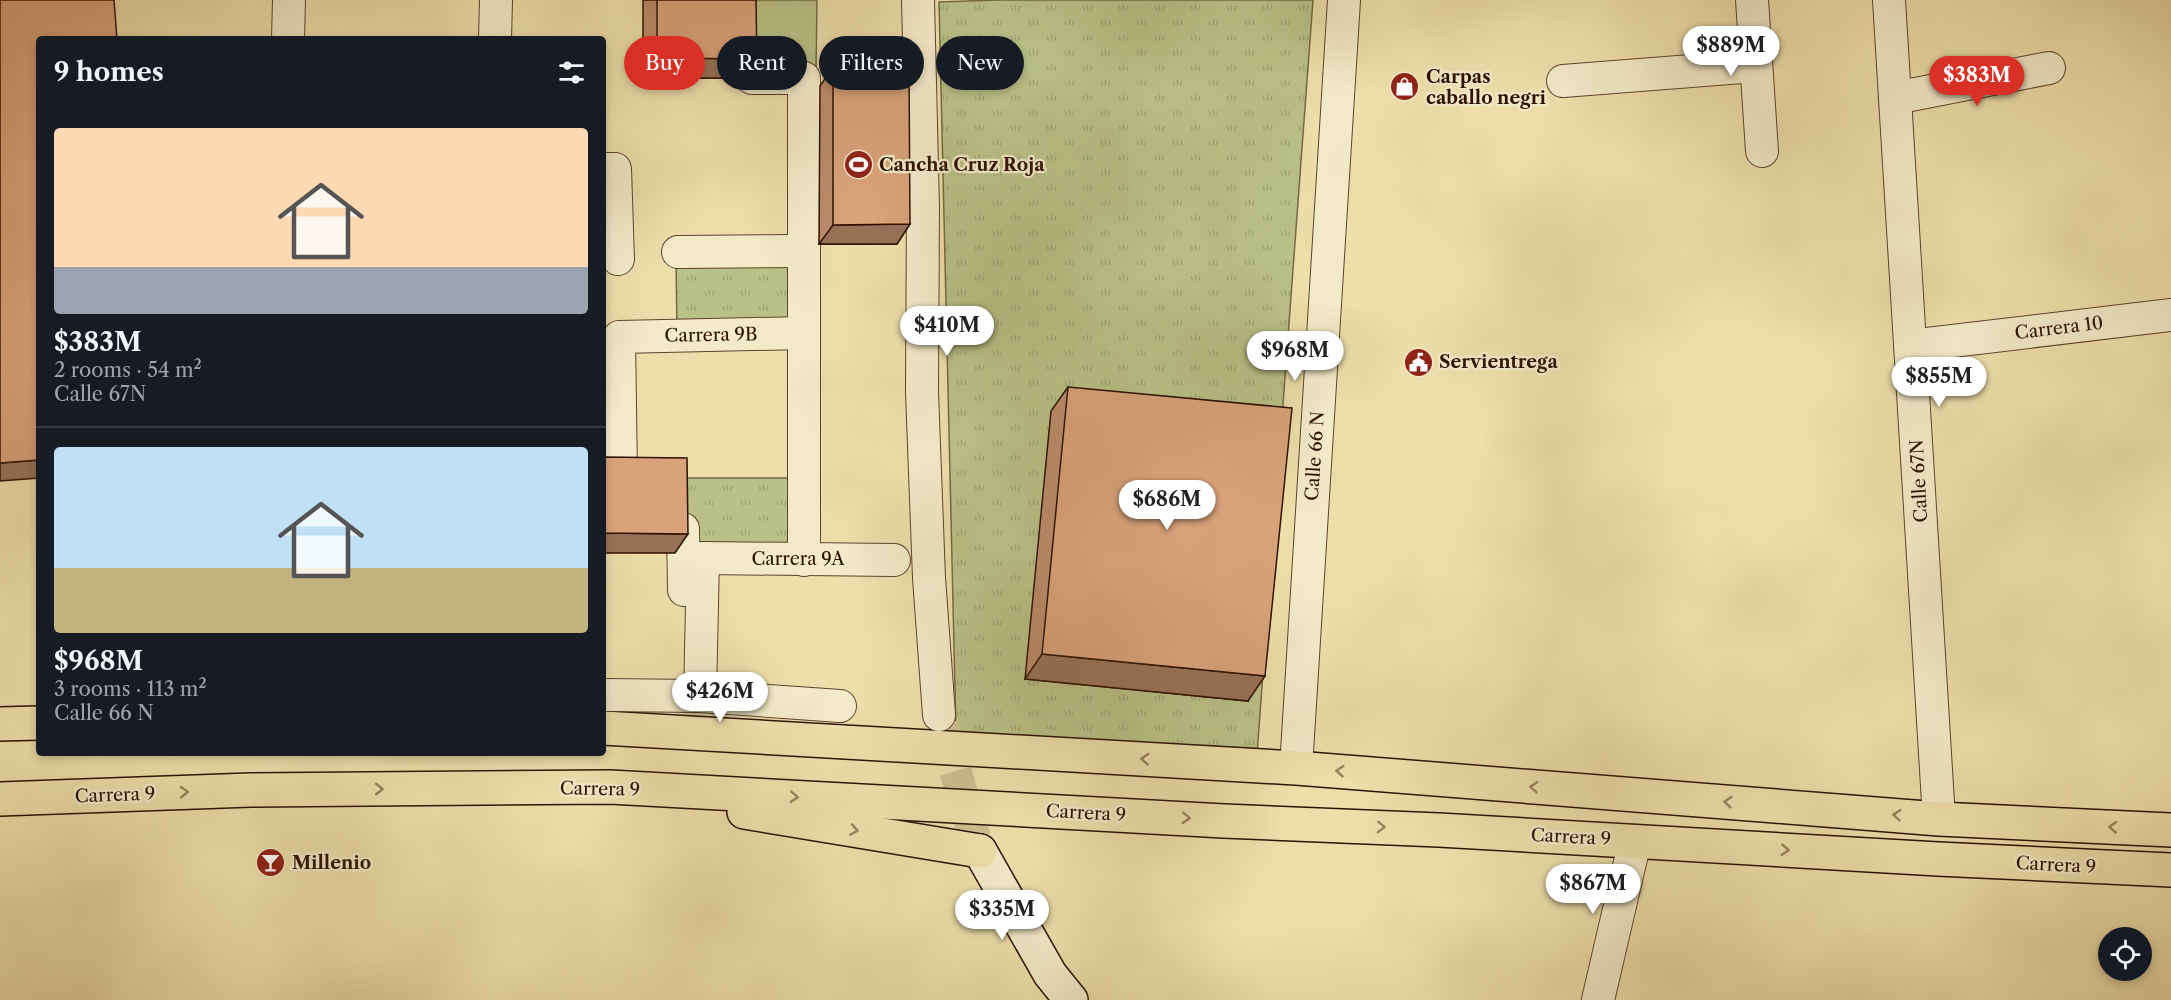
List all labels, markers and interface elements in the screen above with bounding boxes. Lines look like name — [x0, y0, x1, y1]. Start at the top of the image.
pin: $889M — [1689, 26, 1773, 77]
text: $889M — [1697, 33, 1765, 57]
chip: Buy — [624, 36, 705, 90]
chip: Rent — [717, 36, 807, 90]
chip: Filters — [819, 36, 924, 90]
chip: New — [936, 36, 1024, 90]
text: 9 homes — [54, 56, 164, 88]
icon: filters — [555, 56, 588, 89]
pin: $383M — [1935, 56, 2019, 107]
text: $383M — [1943, 63, 2011, 87]
place label: Carpas caballo negri — [1426, 66, 1546, 109]
shop icon: Carpas caballo negri — [1389, 71, 1421, 103]
sports icon: Cancha Cruz Roja — [842, 149, 874, 181]
place label: Cancha Cruz Roja — [879, 154, 1045, 176]
icon: home — [267, 167, 375, 275]
pin: $410M — [905, 306, 989, 357]
street label: Carrera 10 — [2014, 312, 2104, 344]
text: $410M — [914, 313, 980, 337]
street label: Carrera 9B — [664, 323, 758, 347]
text: $383M — [54, 326, 142, 358]
pin: $968M — [1253, 331, 1337, 382]
text: $968M — [1261, 338, 1329, 362]
public building icon: Servientrega — [1402, 346, 1434, 378]
place label: Servientrega — [1439, 351, 1558, 373]
pin: $855M — [1897, 357, 1981, 408]
text: 2 rooms · 54 m² — [54, 358, 202, 382]
text: $855M — [1906, 364, 1972, 388]
text: Calle 67N — [54, 382, 146, 406]
street label: Calle 66 N — [1301, 410, 1329, 502]
street label: Calle 67N — [1906, 439, 1932, 523]
pin: $686M — [1125, 480, 1209, 531]
icon: home — [267, 486, 375, 594]
text: $686M — [1133, 487, 1201, 511]
street label: Carrera 9A — [751, 548, 845, 570]
text: $968M — [54, 645, 143, 677]
pin: $426M — [678, 672, 762, 723]
text: 3 rooms · 113 m² — [54, 677, 207, 701]
text: $426M — [686, 679, 754, 703]
text: Calle 66 N — [54, 701, 154, 725]
one-way arrow — [1141, 752, 1150, 765]
one-way arrow — [1335, 765, 1344, 778]
street label: Carrera 9 — [560, 777, 640, 801]
one-way arrow — [1530, 780, 1539, 793]
street label: Carrera 9 — [74, 783, 156, 807]
one-way arrow — [375, 783, 384, 795]
one-way arrow — [180, 786, 189, 799]
one-way arrow — [790, 790, 799, 803]
one-way arrow — [1724, 796, 1733, 809]
street label: Carrera 9 — [1045, 800, 1127, 826]
one-way arrow — [1892, 809, 1901, 822]
one-way arrow — [1182, 812, 1191, 825]
one-way arrow — [2108, 820, 2117, 833]
one-way arrow — [1377, 821, 1386, 834]
one-way arrow — [848, 823, 858, 836]
street label: Carrera 9 — [1530, 824, 1612, 850]
one-way arrow — [1781, 843, 1790, 856]
bar icon: Millenio — [255, 847, 287, 879]
place label: Millenio — [292, 852, 371, 874]
street label: Carrera 9 — [2015, 852, 2097, 878]
pin: $867M — [1551, 864, 1635, 915]
text: $867M — [1560, 871, 1626, 895]
pin: $335M — [960, 890, 1044, 941]
text: $335M — [969, 897, 1035, 921]
map controls — [2098, 927, 2152, 981]
button: locate — [2098, 927, 2152, 981]

